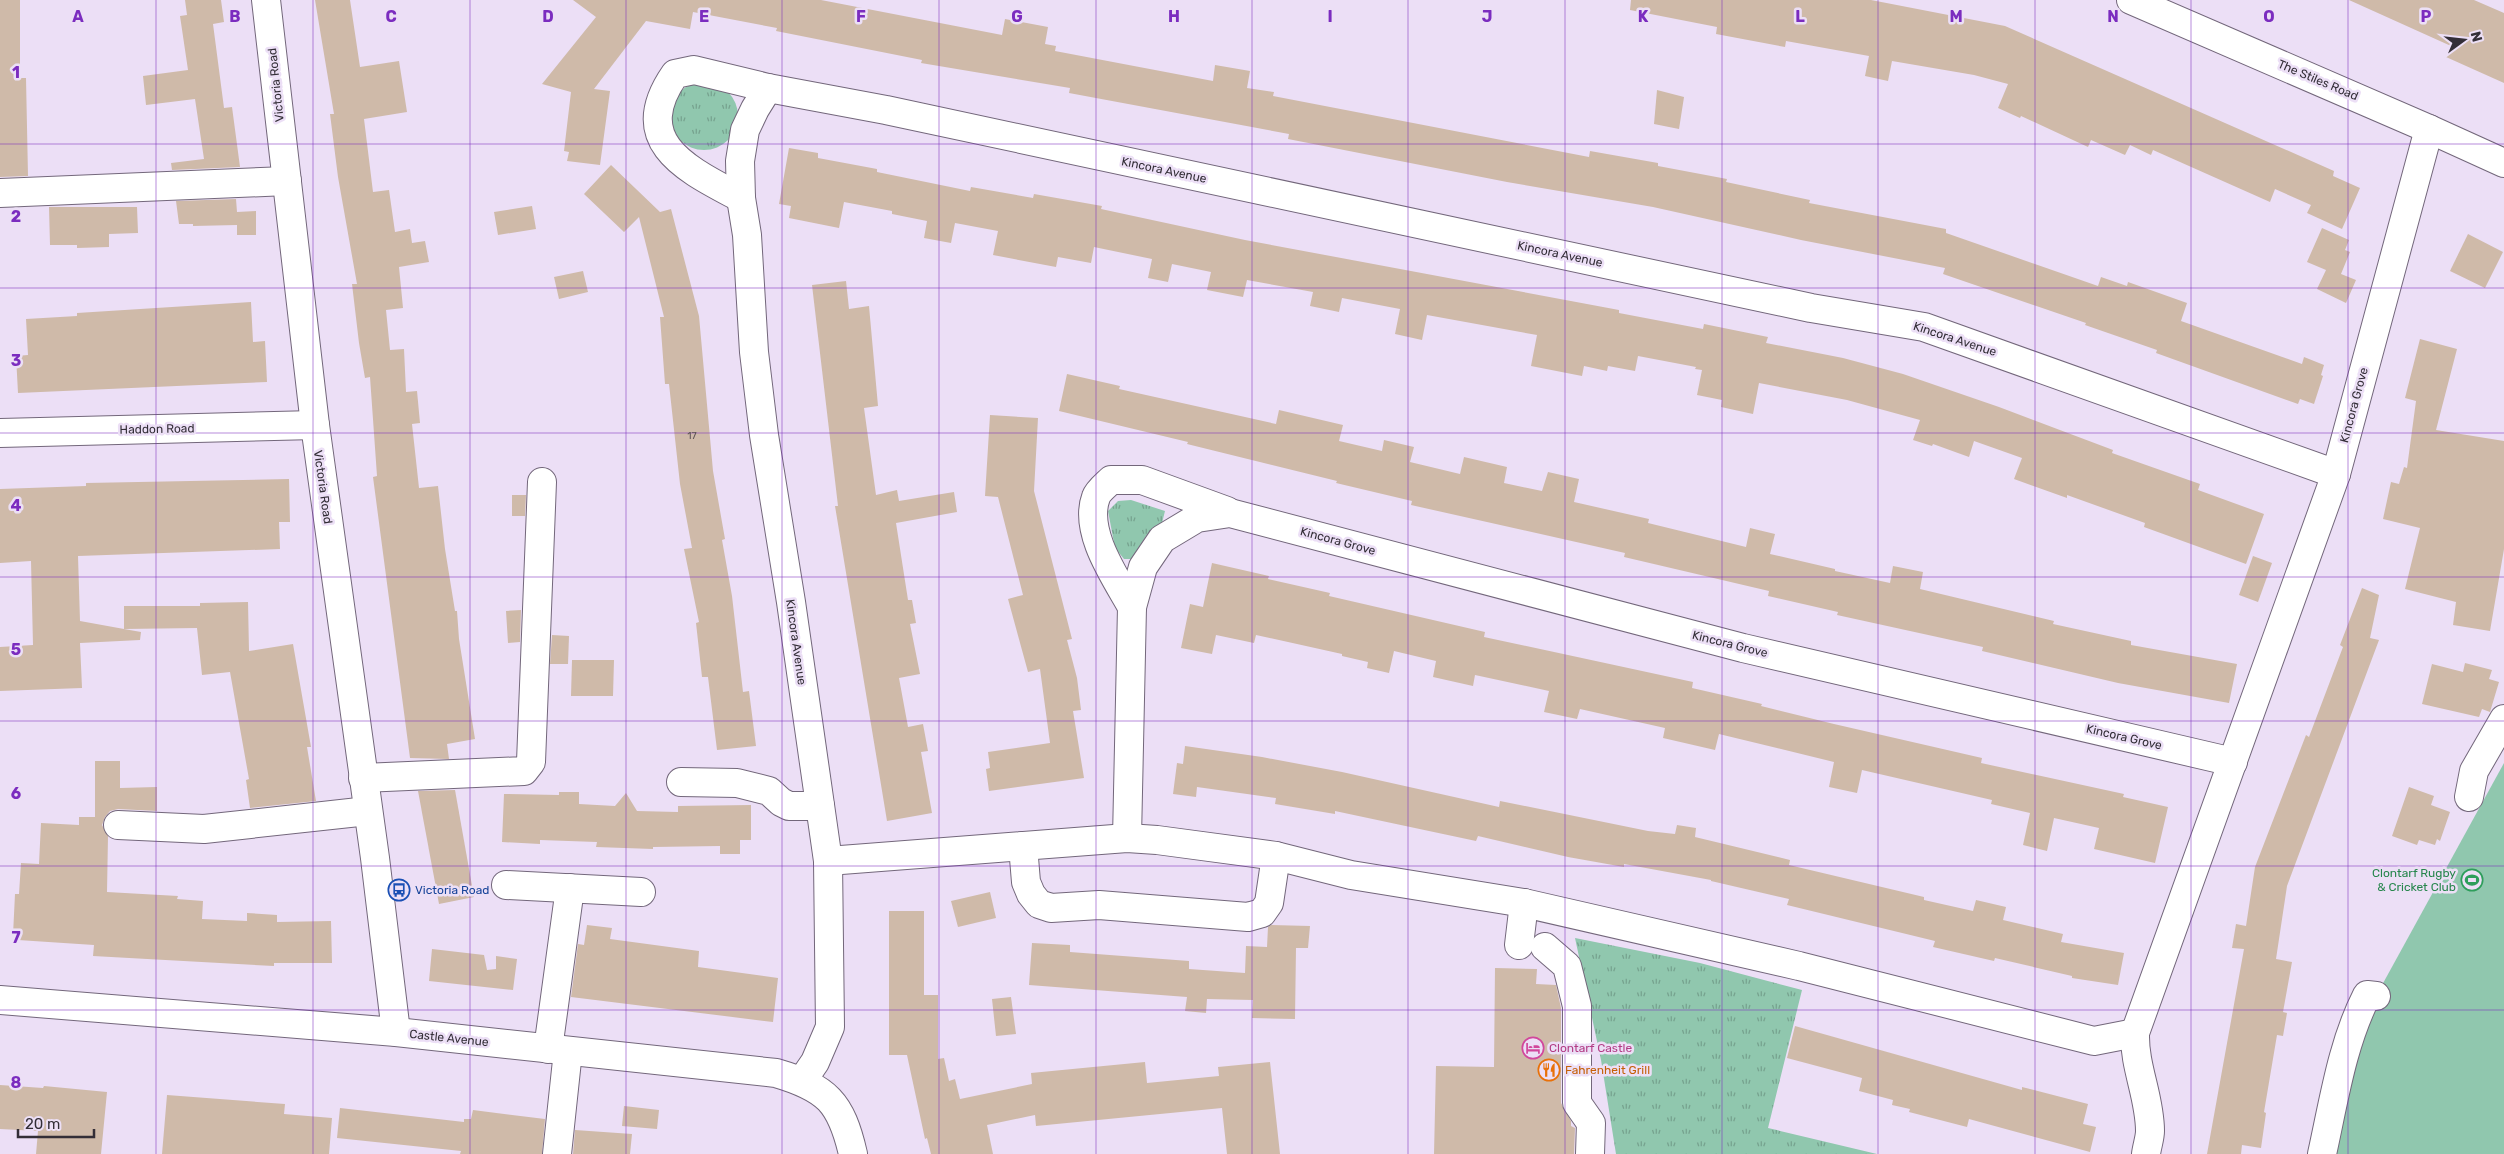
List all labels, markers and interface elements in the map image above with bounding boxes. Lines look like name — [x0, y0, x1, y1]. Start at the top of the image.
text: A — [72, 7, 84, 26]
text: B — [229, 7, 241, 26]
text: C — [385, 7, 397, 26]
text: D — [542, 7, 554, 26]
text: E — [699, 7, 709, 26]
text: F — [856, 7, 866, 26]
text: G — [1011, 7, 1023, 26]
text: H — [1168, 7, 1180, 26]
text: I — [1327, 7, 1333, 26]
text: J — [1482, 7, 1492, 26]
text: K — [1638, 7, 1649, 26]
text: L — [1795, 7, 1805, 26]
text: M — [1949, 7, 1963, 26]
text: N — [2107, 7, 2119, 26]
text: O — [2263, 7, 2275, 26]
text: P — [2421, 7, 2432, 26]
north arrow — [2439, 15, 2489, 65]
text: N — [2467, 30, 2486, 44]
street label: Victoria Road — [265, 47, 287, 123]
street label: The Stiles Road — [2276, 57, 2360, 103]
text: 1 — [12, 63, 20, 82]
street label: Kincora Avenue — [1120, 154, 1208, 186]
text: 2 — [11, 207, 21, 226]
street label: Kincora Avenue — [1516, 238, 1604, 270]
street label: Kincora Avenue — [1912, 319, 1999, 359]
text: 3 — [11, 351, 21, 370]
street label: Kincora Grove — [2337, 366, 2371, 444]
street label: Haddon Road — [119, 421, 195, 437]
house number: 17 — [687, 430, 697, 442]
street label: Victoria Road — [311, 449, 335, 525]
text: 4 — [11, 496, 22, 515]
street label: Kincora Grove — [1299, 524, 1377, 558]
street label: Kincora Avenue — [783, 598, 809, 686]
street label: Kincora Grove — [1691, 628, 1769, 660]
text: 5 — [11, 640, 21, 659]
street label: Kincora Grove — [2085, 721, 2164, 753]
text: 6 — [11, 784, 21, 803]
place label: Clontarf Rugby & Cricket Club — [2372, 866, 2456, 894]
sports icon: Clontarf Rugby & Cricket Club — [2460, 868, 2484, 892]
bus stop icon: Victoria Road — [387, 878, 411, 902]
place label: Victoria Road — [415, 883, 489, 897]
text: 7 — [11, 928, 21, 947]
street label: Castle Avenue — [409, 1027, 490, 1049]
hotel icon: Clontarf Castle — [1521, 1036, 1545, 1060]
place label: Clontarf Castle — [1549, 1041, 1632, 1055]
restaurant icon: Fahrenheit Grill — [1537, 1058, 1561, 1082]
place label: Fahrenheit Grill — [1565, 1063, 1650, 1077]
text: 8 — [11, 1073, 22, 1092]
scale bar — [18, 1106, 94, 1138]
text: 20 m — [25, 1115, 60, 1133]

